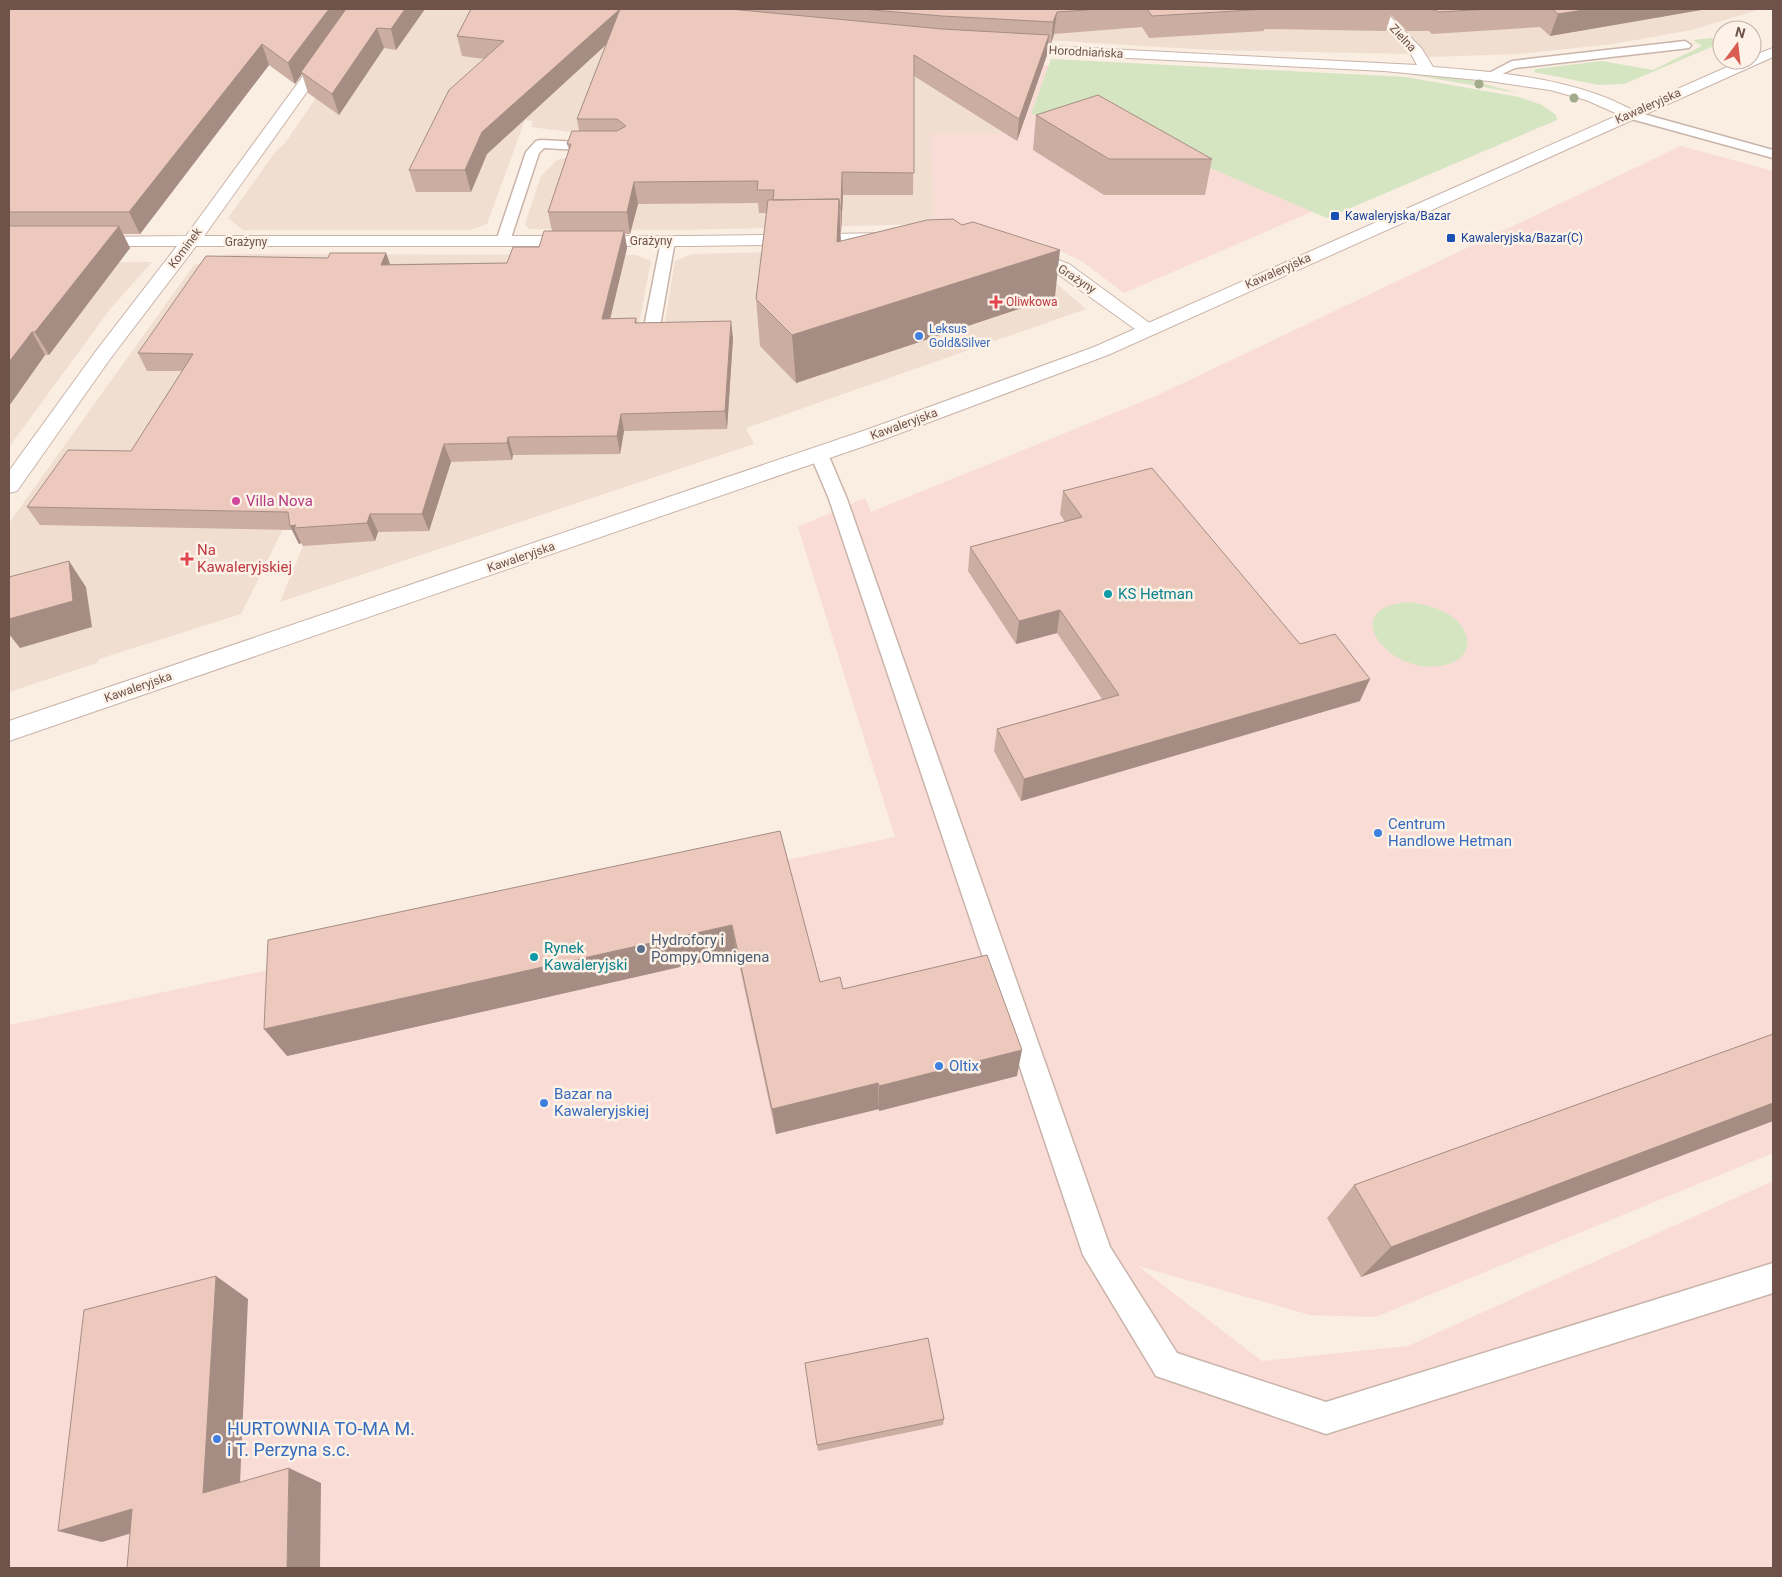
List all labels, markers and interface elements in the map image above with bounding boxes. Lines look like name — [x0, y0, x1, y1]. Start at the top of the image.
north arrow — [1712, 20, 1762, 70]
street label: Zielna — [1387, 21, 1419, 55]
text: N — [1734, 23, 1747, 41]
street label: Horodniańska — [1048, 43, 1124, 61]
street label: Kawaleryjska — [1613, 85, 1683, 127]
place label: Kawaleryjska/Bazar — [1345, 209, 1451, 223]
marker: Kawaleryjska/Bazar — [1329, 210, 1341, 222]
street label: Kominek — [165, 224, 205, 271]
place label: Kawaleryjska/Bazar(C) — [1461, 231, 1583, 245]
marker: Kawaleryjska/Bazar(C) — [1445, 232, 1457, 244]
street label: Grażyny — [630, 234, 673, 248]
street label: Grażyny — [225, 235, 268, 249]
street label: Kawaleryjska — [1243, 250, 1313, 292]
street label: Grażyny — [1055, 262, 1099, 297]
place label: Oliwkowa — [1006, 295, 1058, 309]
marker: Oliwkowa — [990, 296, 1002, 308]
place label: Leksus Gold&Silver — [929, 322, 990, 350]
marker: Leksus Gold&Silver — [913, 330, 925, 342]
street label: Kawaleryjska — [869, 405, 939, 443]
place label: Villa Nova — [246, 492, 313, 510]
marker: Villa Nova — [230, 495, 242, 507]
street label: Kawaleryjska — [485, 539, 557, 575]
place label: Na Kawaleryjskiej — [197, 541, 292, 576]
marker: Na Kawaleryjskiej — [181, 553, 193, 565]
place label: KS Hetman — [1118, 585, 1193, 603]
marker: KS Hetman — [1102, 588, 1114, 600]
street label: Kawaleryjska — [102, 669, 174, 705]
place label: Centrum Handlowe Hetman — [1388, 815, 1512, 850]
marker: Centrum Handlowe Hetman — [1372, 827, 1384, 839]
place label: Hydrofory i Pompy Omnigena — [651, 931, 769, 966]
place label: Rynek Kawaleryjski — [544, 939, 628, 974]
marker: Hydrofory i Pompy Omnigena — [635, 943, 647, 955]
marker: Rynek Kawaleryjski — [528, 951, 540, 963]
place label: Oltix — [949, 1057, 980, 1075]
marker: Oltix — [933, 1060, 945, 1072]
place label: Bazar na Kawaleryjskiej — [554, 1085, 649, 1120]
marker: Bazar na Kawaleryjskiej — [538, 1097, 550, 1109]
place label: HURTOWNIA TO-MA M. i T. Perzyna s.c. — [227, 1418, 415, 1460]
marker: HURTOWNIA TO-MA M. i T. Perzyna s.c. — [211, 1433, 223, 1445]

